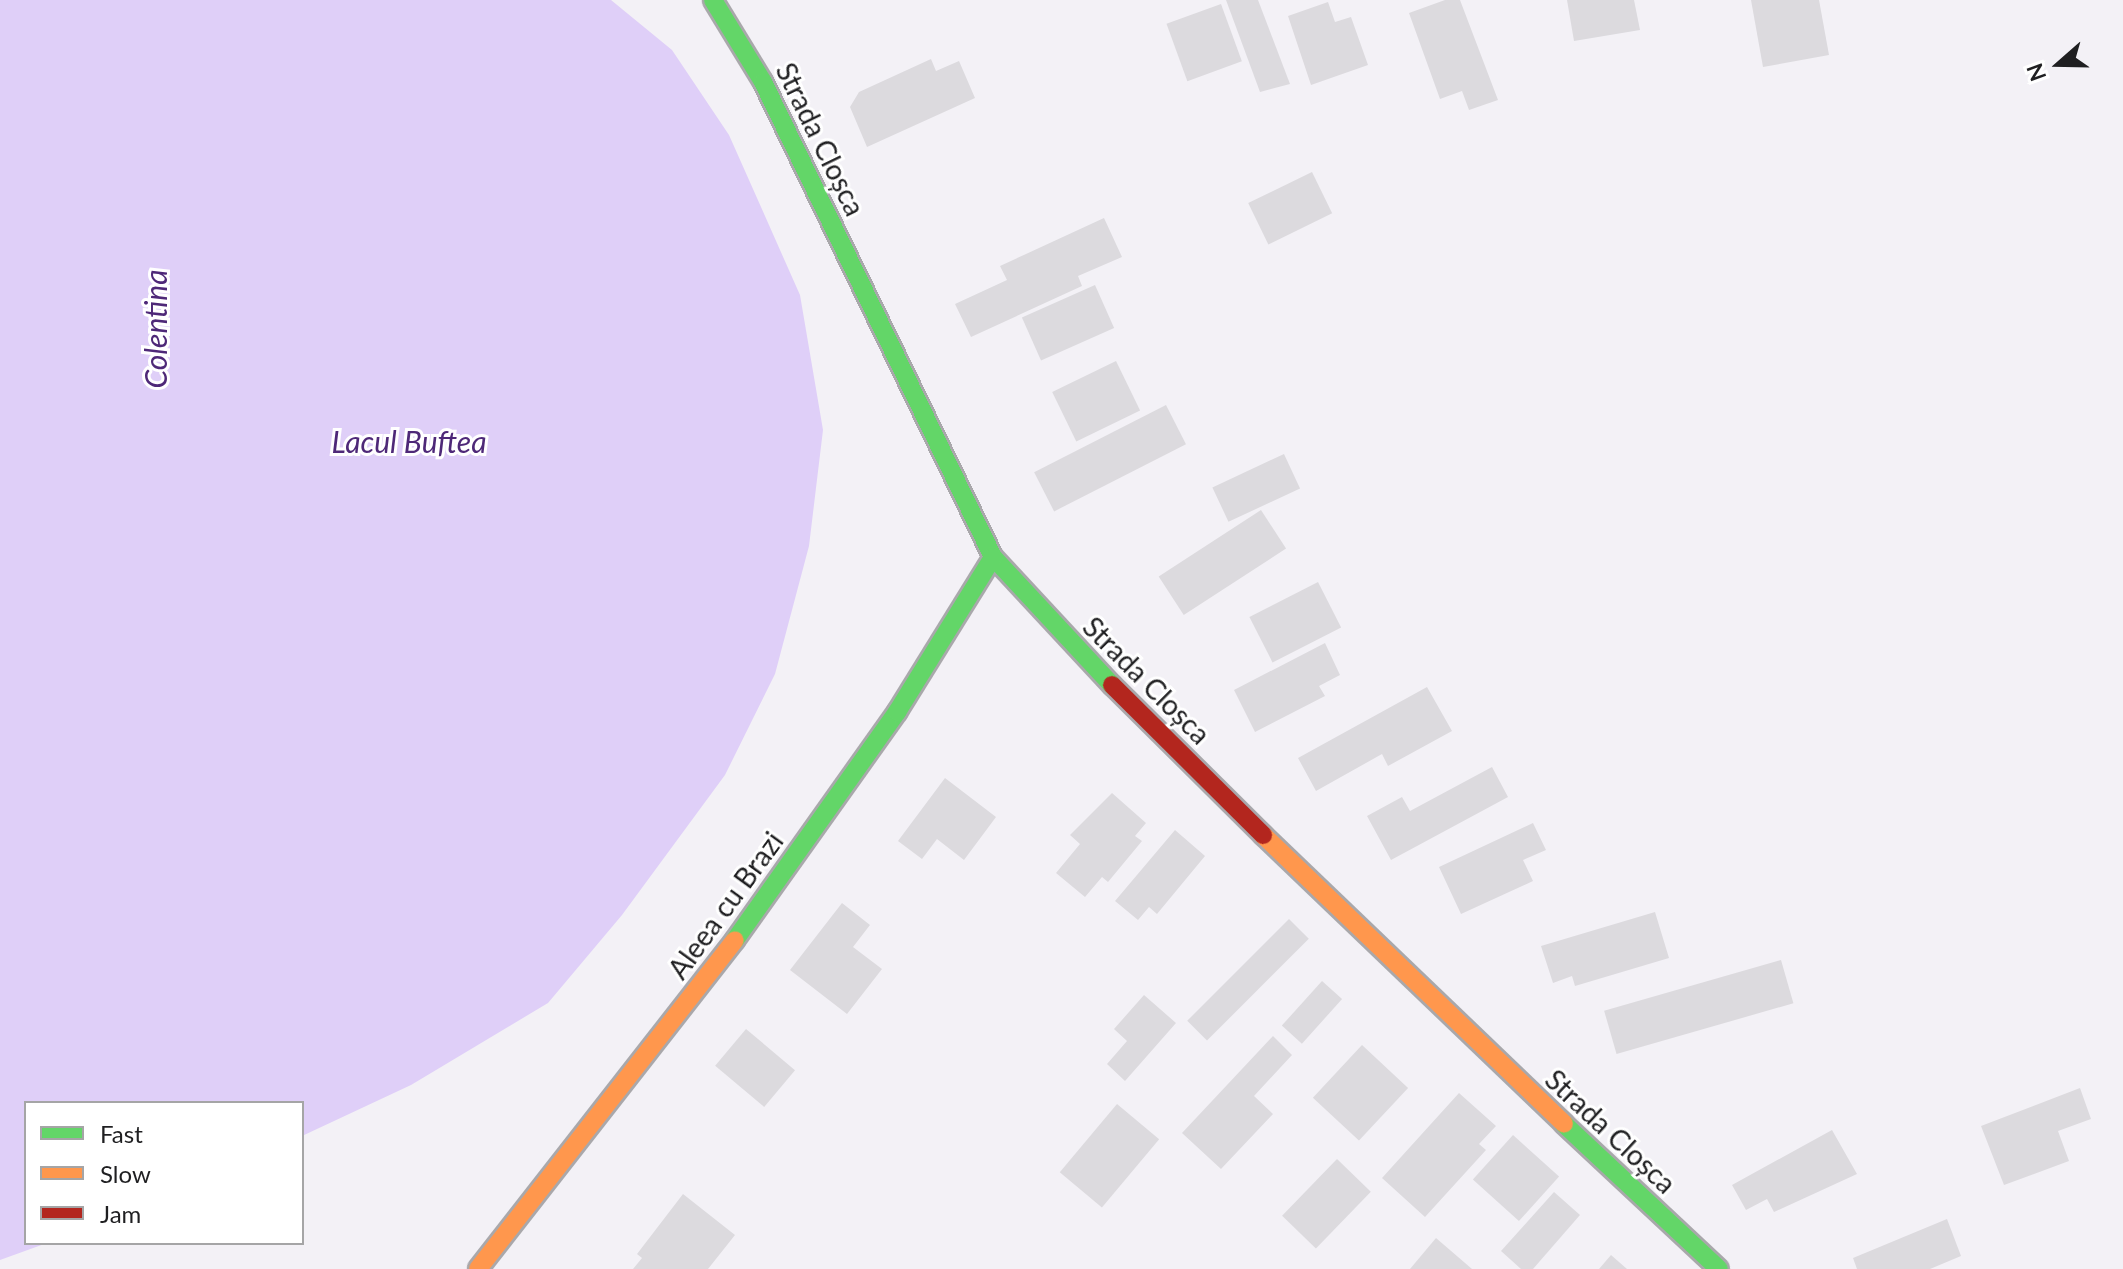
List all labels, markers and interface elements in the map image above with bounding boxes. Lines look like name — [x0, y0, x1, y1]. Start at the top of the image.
north arrow — [2019, 24, 2099, 104]
street label: Strada Cloșca — [770, 57, 872, 221]
text: N — [2020, 60, 2052, 85]
water label: Colentina — [137, 269, 173, 389]
water label: Lacul Buftea — [331, 423, 487, 459]
street label: Strada Cloșca — [1076, 609, 1218, 751]
street label: Aleea cu Brazi — [660, 825, 790, 985]
street label: Strada Cloșca — [1539, 1062, 1683, 1200]
legend — [24, 1101, 304, 1245]
text: Fast — [100, 1119, 143, 1148]
text: Slow — [100, 1159, 151, 1188]
text: Jam — [100, 1199, 141, 1228]

